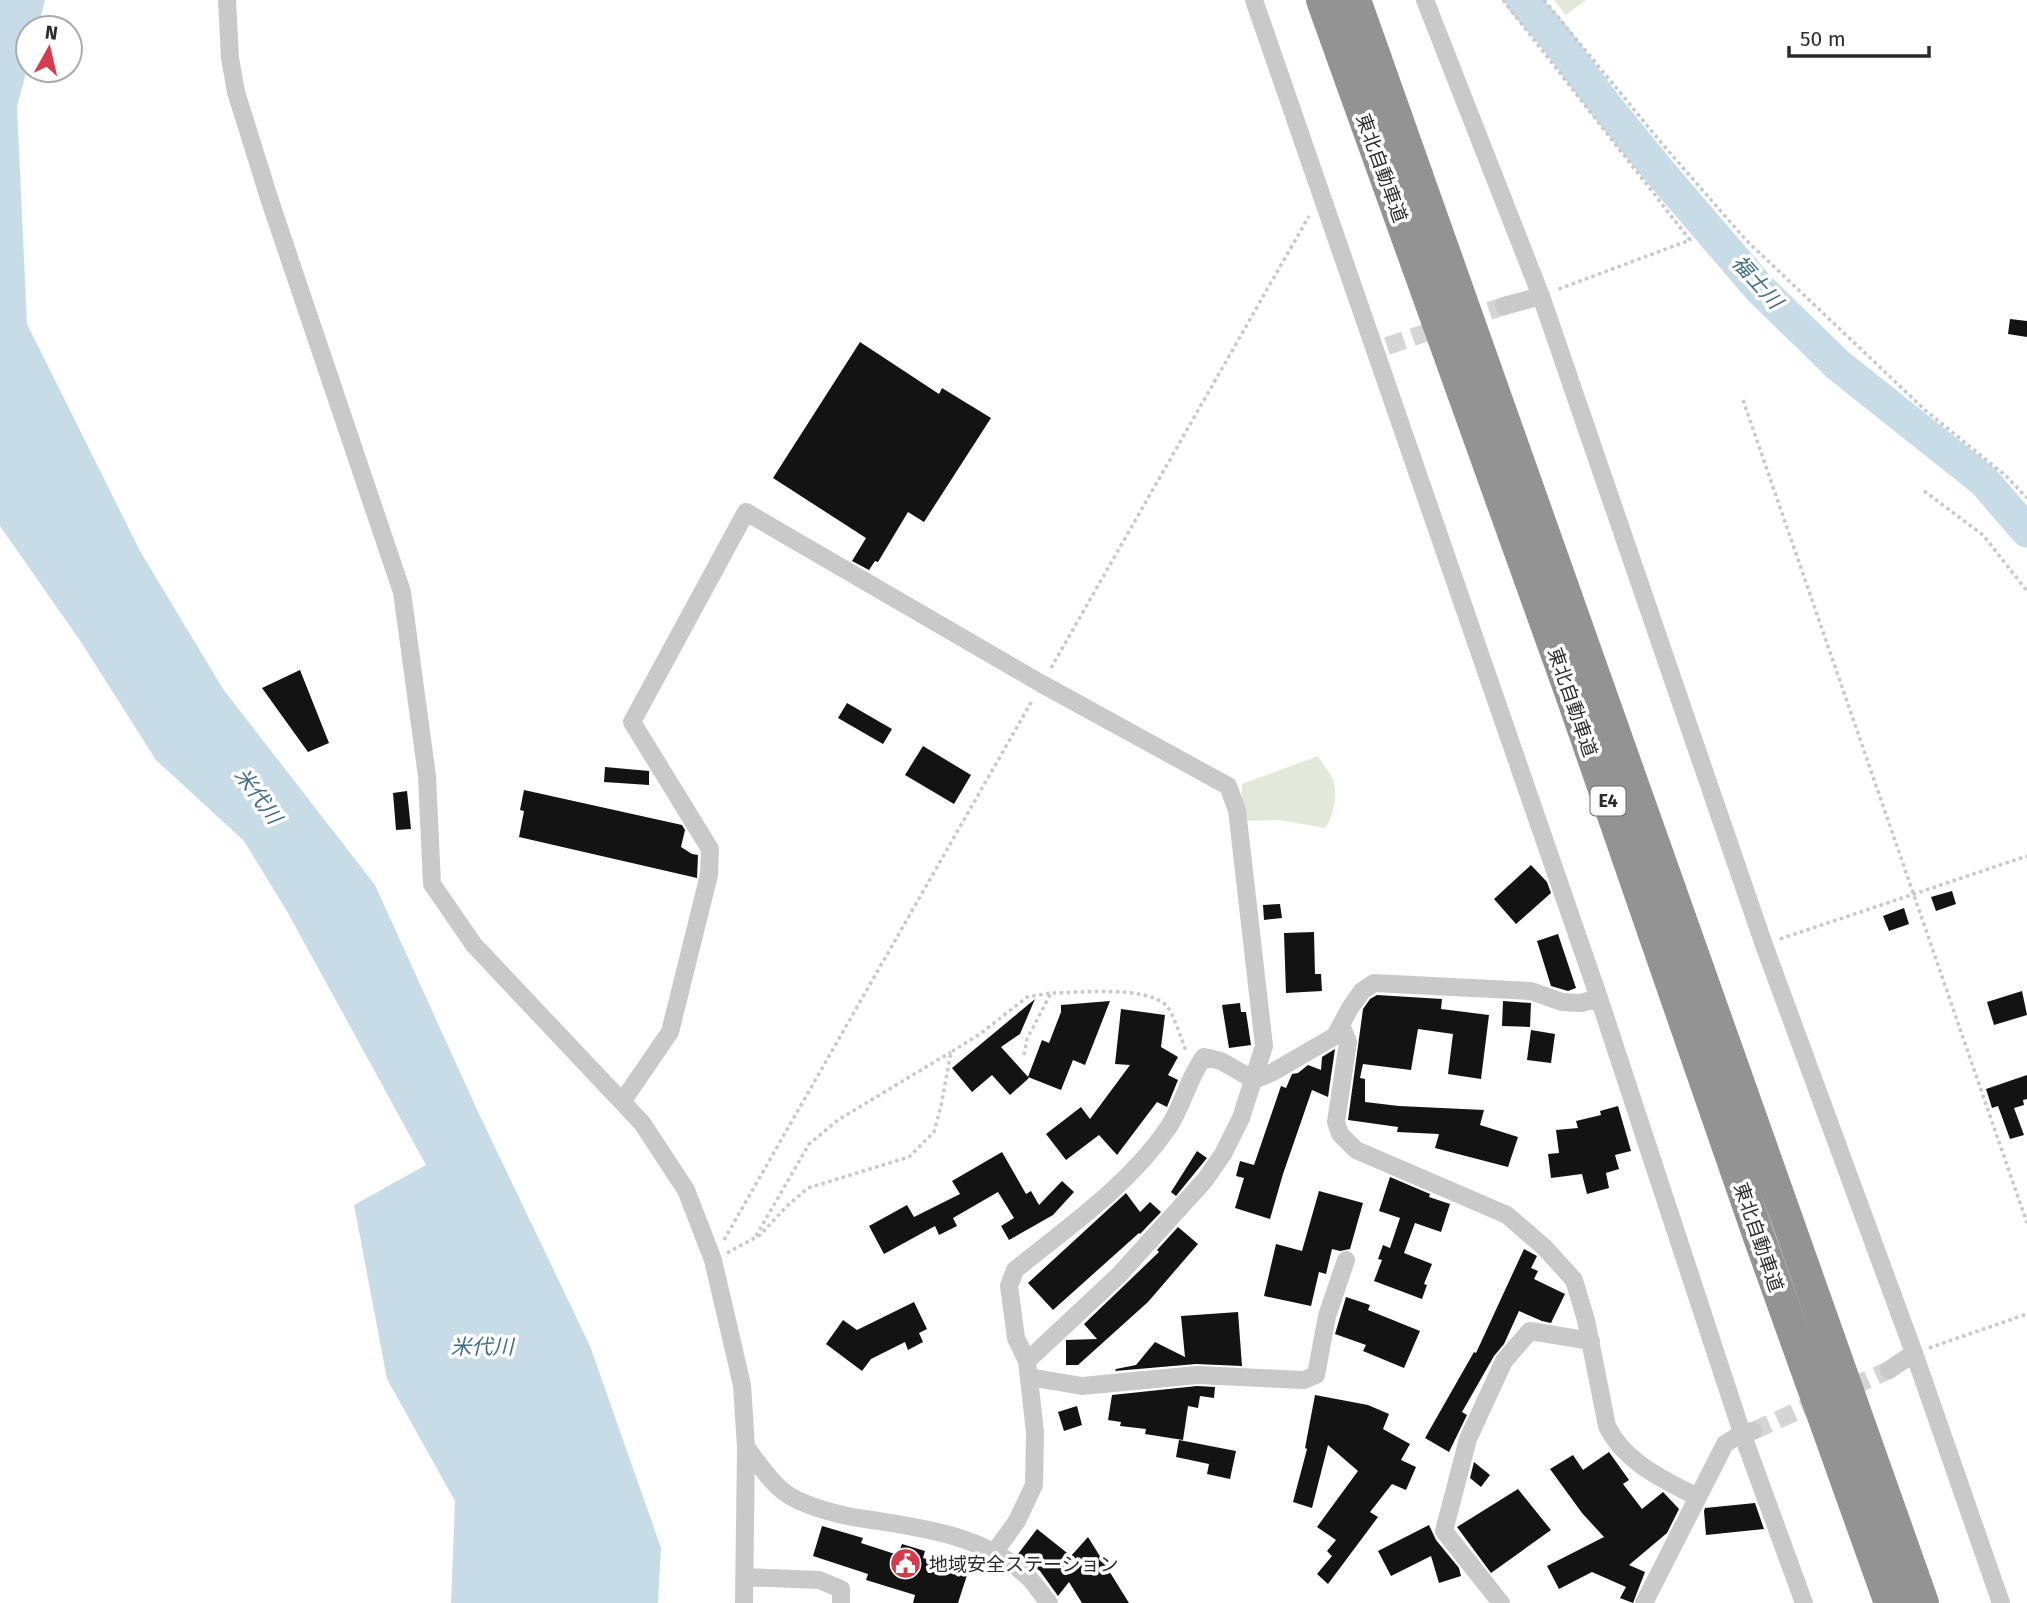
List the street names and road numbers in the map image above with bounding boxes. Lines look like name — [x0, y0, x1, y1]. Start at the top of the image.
street label: 東北自動車道 — [1351, 111, 1412, 226]
street label: 東北自動車道 — [1543, 645, 1602, 760]
road number: E4 — [1590, 786, 1626, 816]
street label: 東北自動車道 — [1729, 1180, 1788, 1295]

